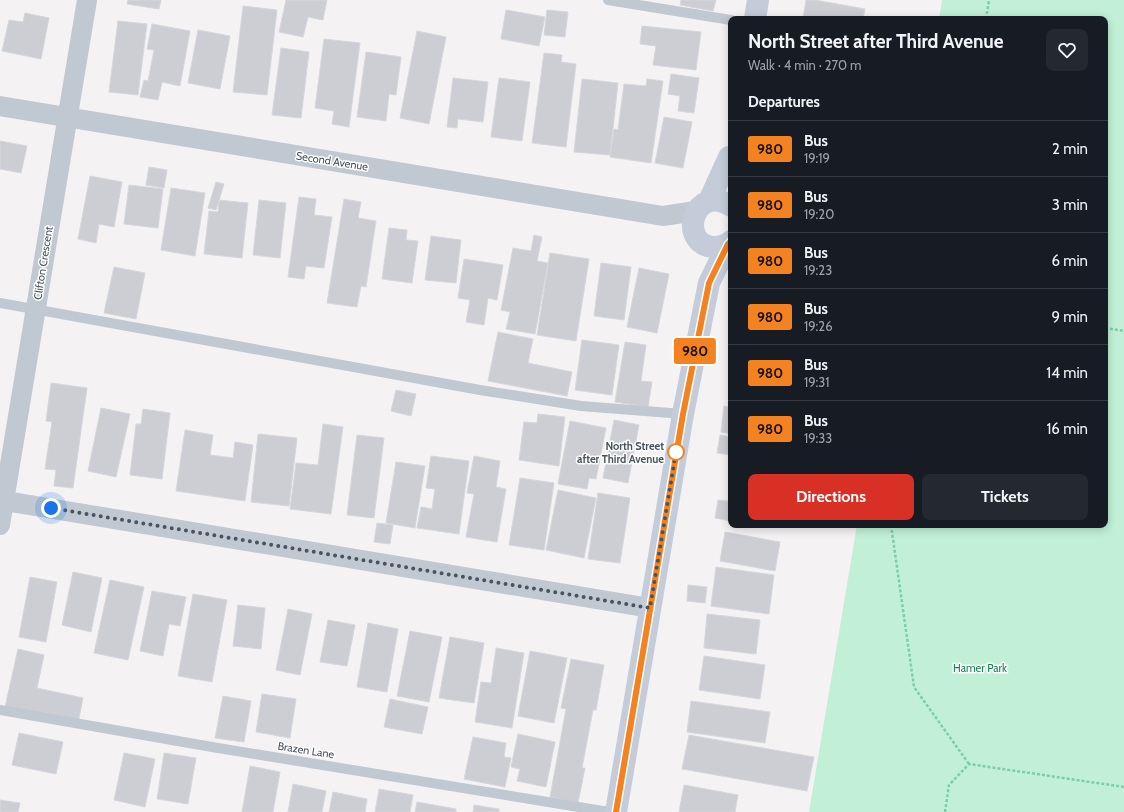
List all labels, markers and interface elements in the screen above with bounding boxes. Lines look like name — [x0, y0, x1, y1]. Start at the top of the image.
button: heart — [1046, 29, 1088, 71]
text: North Street after Third Avenue — [748, 30, 1004, 53]
text: Walk · 4 min · 270 m — [748, 57, 861, 73]
text: Departures — [748, 93, 820, 111]
text: Bus — [804, 132, 828, 150]
text: 980 — [757, 140, 783, 158]
text: 2 min — [1052, 140, 1088, 158]
street label: Second Avenue — [295, 148, 369, 174]
text: 19:19 — [804, 150, 830, 166]
text: Bus — [804, 188, 828, 206]
text: 980 — [757, 196, 783, 214]
text: 3 min — [1052, 196, 1088, 214]
text: 19:20 — [804, 206, 834, 222]
street label: Clifton Crescent — [30, 225, 56, 301]
text: Bus — [804, 244, 828, 262]
text: 980 — [757, 252, 783, 270]
text: 6 min — [1051, 252, 1088, 270]
text: 19:23 — [804, 262, 832, 278]
text: Bus — [804, 300, 828, 318]
text: 980 — [757, 308, 783, 326]
text: 9 min — [1051, 308, 1088, 326]
text: 19:26 — [804, 318, 833, 334]
line badge: 980 — [672, 338, 718, 364]
text: 980 — [682, 342, 708, 360]
text: Bus — [804, 356, 828, 374]
text: 980 — [757, 364, 783, 382]
text: 14 min — [1046, 364, 1088, 382]
text: 19:31 — [804, 374, 830, 390]
text: Bus — [804, 412, 828, 430]
text: 980 — [757, 420, 783, 438]
text: 16 min — [1046, 420, 1088, 438]
text: 19:33 — [804, 430, 832, 446]
place label: North Street after Third Avenue — [577, 439, 664, 466]
marker: North Street after Third Avenue — [667, 443, 685, 461]
button: Directions — [748, 474, 914, 520]
button: Tickets — [922, 474, 1088, 520]
your location — [41, 498, 61, 518]
park label: Hamer Park — [953, 661, 1007, 675]
street label: Brazen Lane — [277, 739, 336, 761]

